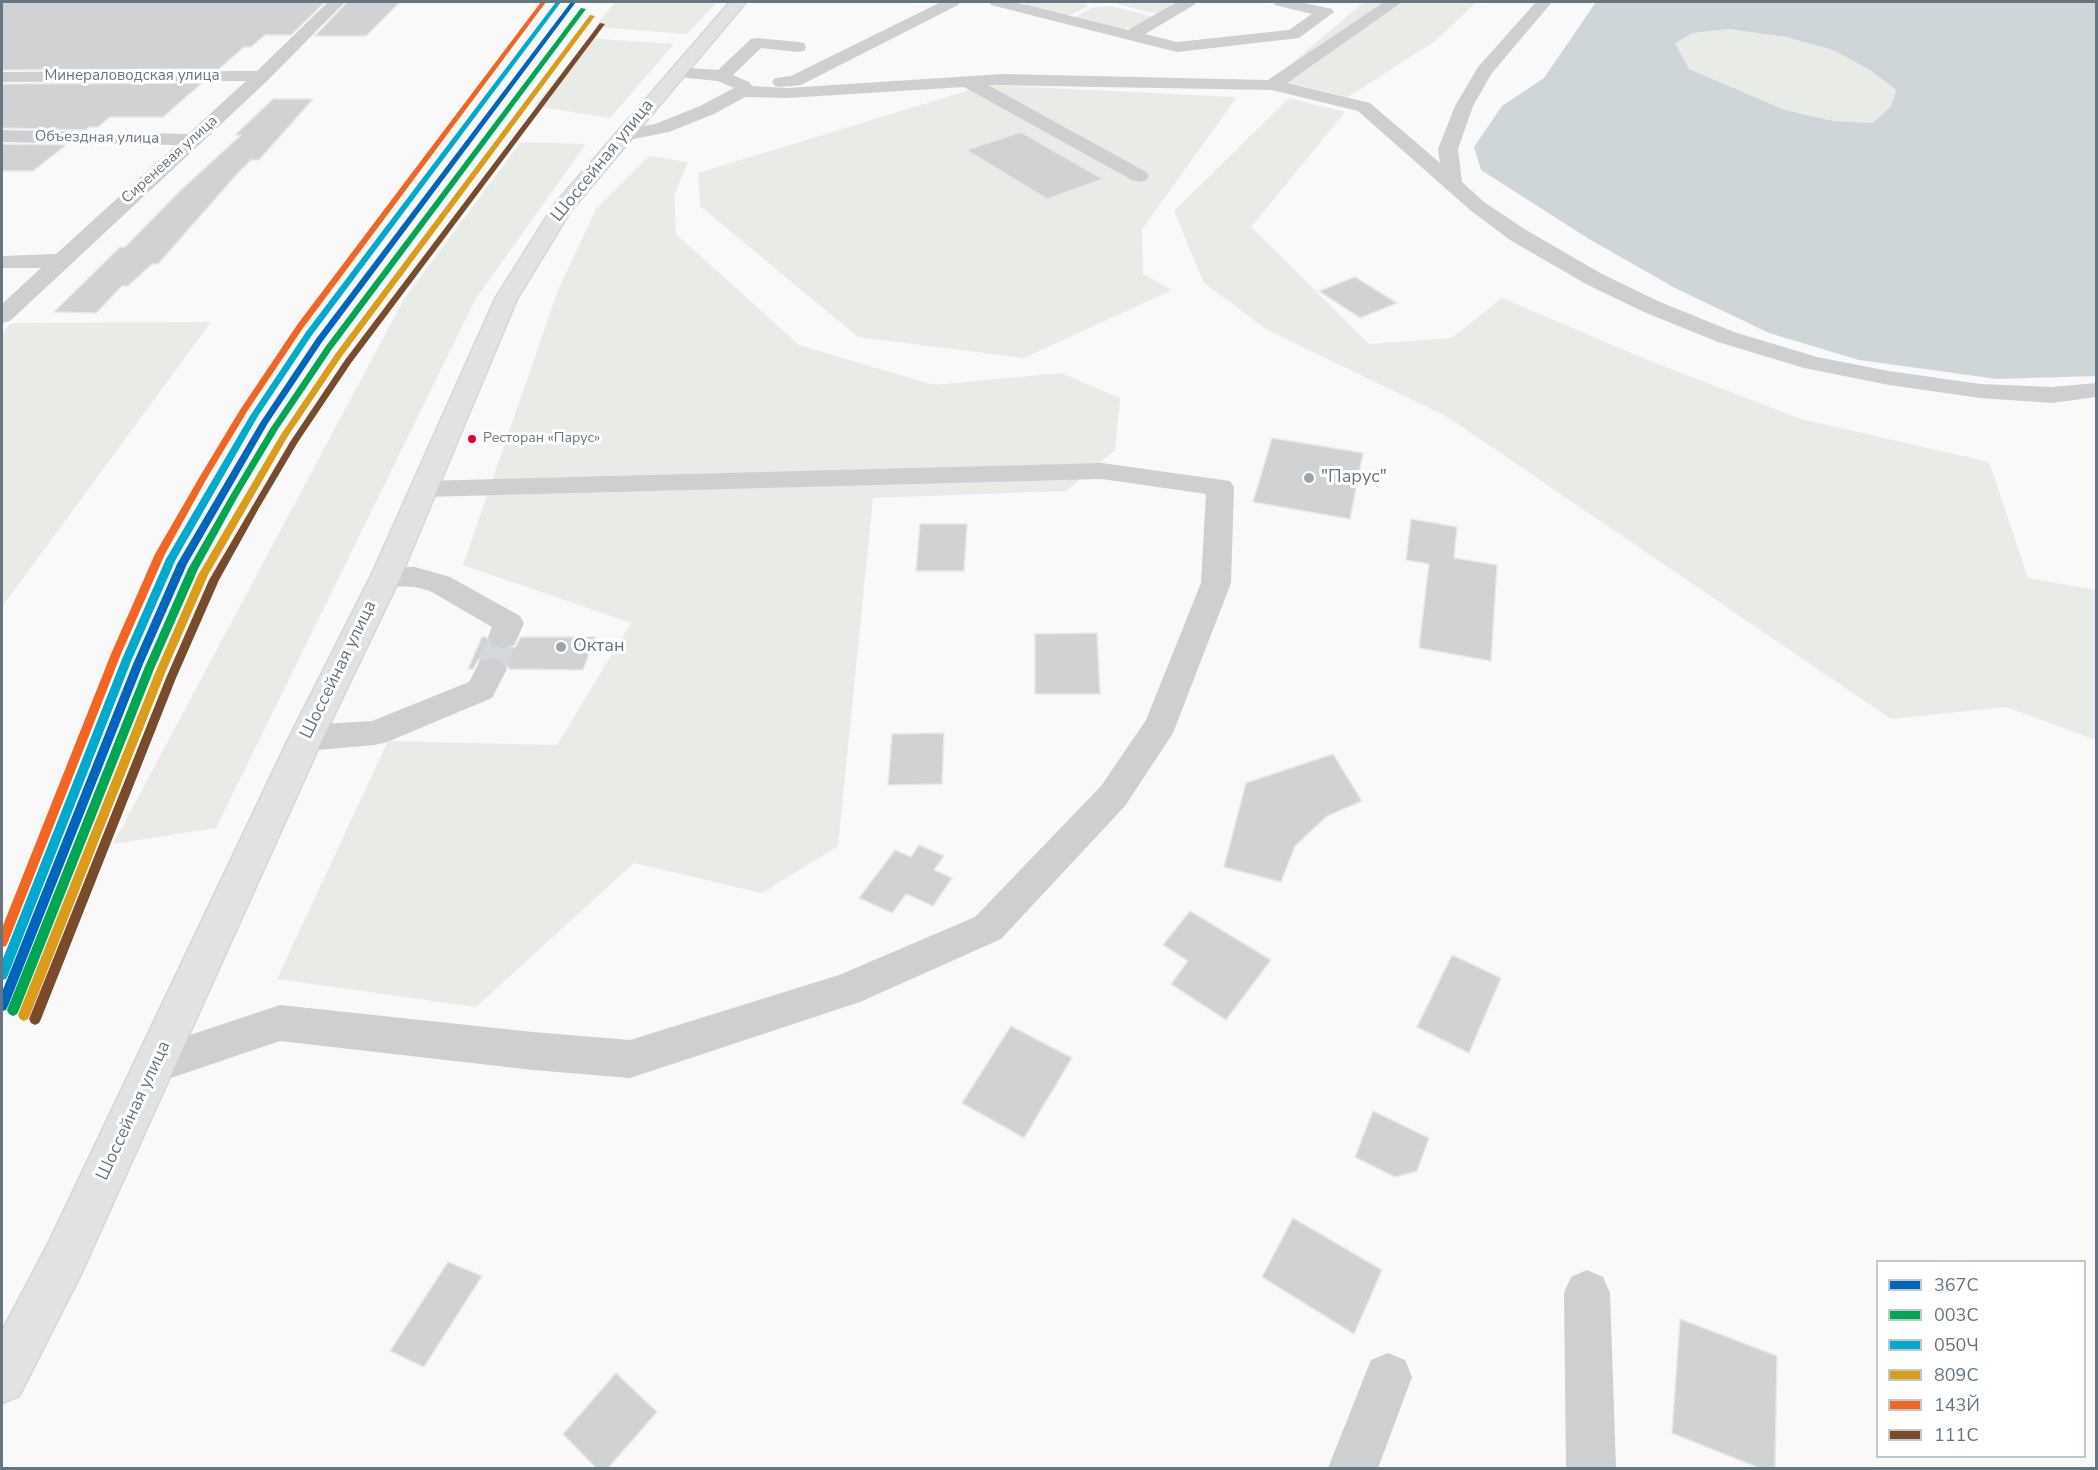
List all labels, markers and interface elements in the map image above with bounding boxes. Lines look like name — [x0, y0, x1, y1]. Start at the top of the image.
street label: Минераловодская улица — [44, 67, 220, 85]
street label: Шоссейная улица — [547, 95, 659, 227]
street label: Сиреневая улица — [118, 112, 222, 208]
street label: Объездная улица — [35, 128, 159, 148]
place label: Ресторан «Парус» — [483, 431, 600, 447]
marker: Ресторан «Парус» — [466, 433, 478, 445]
place label: "Парус" — [1321, 467, 1387, 489]
marker: "Парус" — [1302, 471, 1316, 485]
street label: Шоссейная улица — [296, 597, 382, 743]
place label: Октан — [573, 636, 625, 658]
marker: Октан — [554, 640, 568, 654]
street label: Шоссейная улица — [92, 1038, 176, 1184]
legend — [1876, 1260, 2086, 1458]
text: 367С — [1934, 1273, 1979, 1297]
text: 003С — [1934, 1303, 1979, 1327]
text: 050Ч — [1934, 1333, 1979, 1357]
text: 809С — [1934, 1363, 1979, 1387]
text: 143Й — [1934, 1393, 1980, 1417]
text: 111С — [1934, 1423, 1979, 1447]

